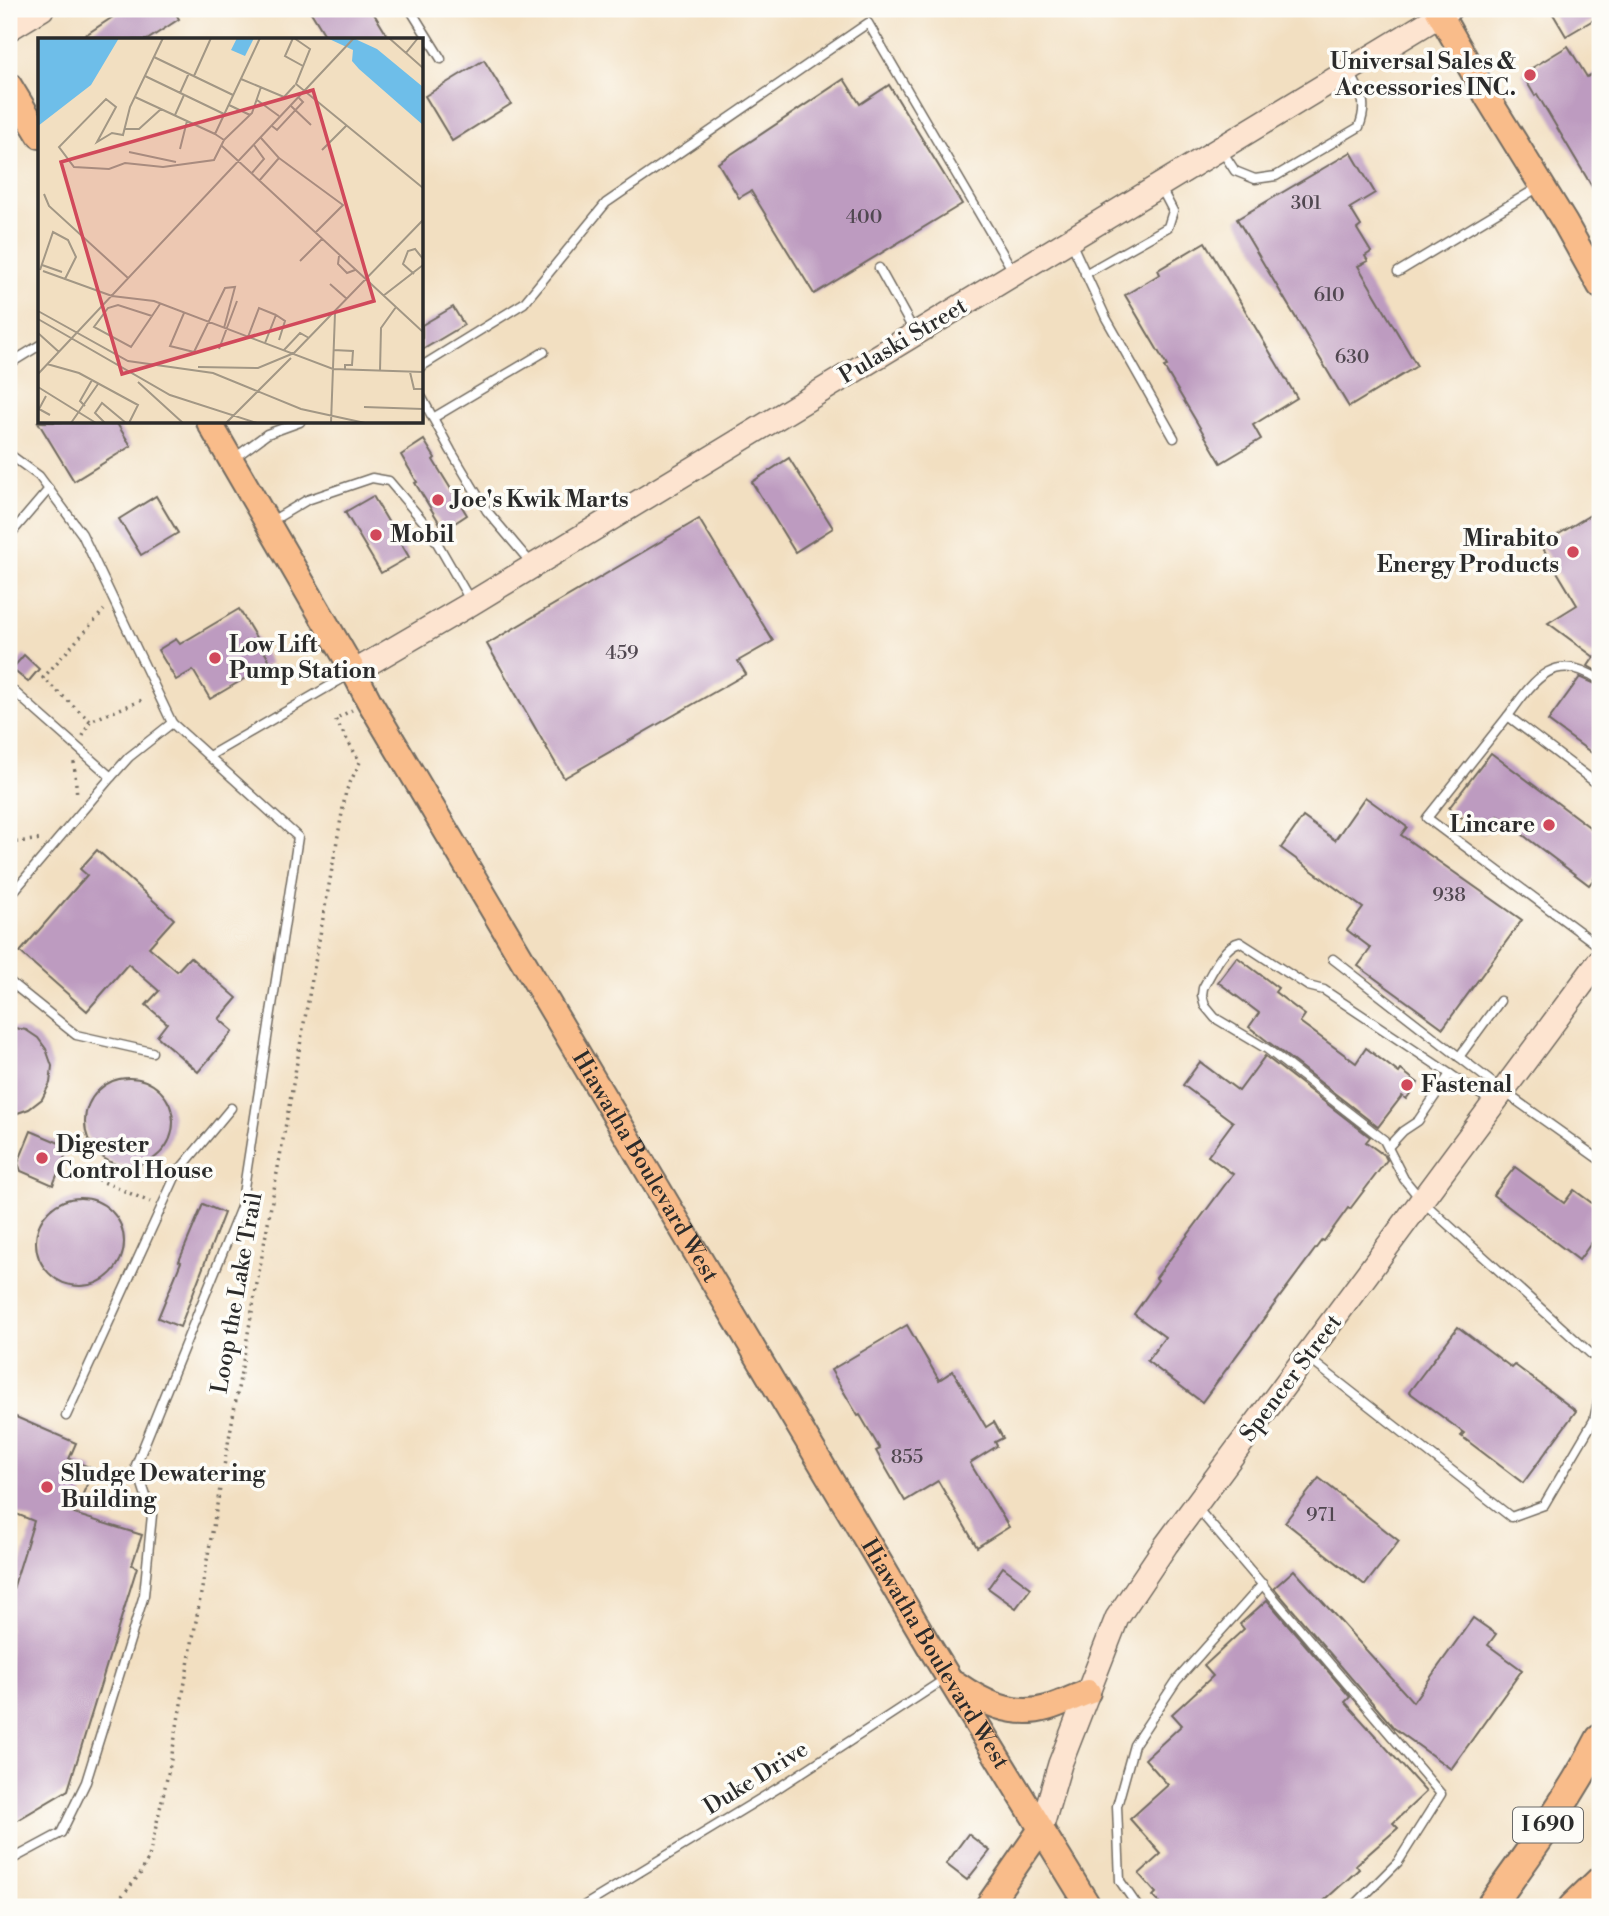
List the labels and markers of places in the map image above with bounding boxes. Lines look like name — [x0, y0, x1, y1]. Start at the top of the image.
place label: Universal Sales & Accessories INC. — [1330, 48, 1517, 102]
marker: Universal Sales & Accessories INC. — [1522, 67, 1538, 83]
place label: Joe's Kwik Marts — [449, 486, 629, 514]
marker: Joe's Kwik Marts — [430, 492, 446, 508]
place label: Mobil — [390, 521, 455, 549]
place label: Mirabito Energy Products — [1377, 525, 1559, 579]
marker: Mobil — [368, 527, 384, 543]
marker: Mirabito Energy Products — [1565, 544, 1581, 560]
place label: Low Lift Pump Station — [229, 631, 376, 685]
marker: Low Lift Pump Station — [207, 650, 223, 666]
place label: Lincare — [1450, 811, 1535, 839]
marker: Lincare — [1541, 817, 1557, 833]
place label: Fastenal — [1421, 1071, 1513, 1099]
marker: Fastenal — [1399, 1077, 1415, 1093]
place label: Digester Control House — [56, 1131, 213, 1185]
marker: Digester Control House — [34, 1150, 50, 1166]
place label: Sludge Dewatering Building — [61, 1460, 266, 1514]
marker: Sludge Dewatering Building — [39, 1479, 55, 1495]

